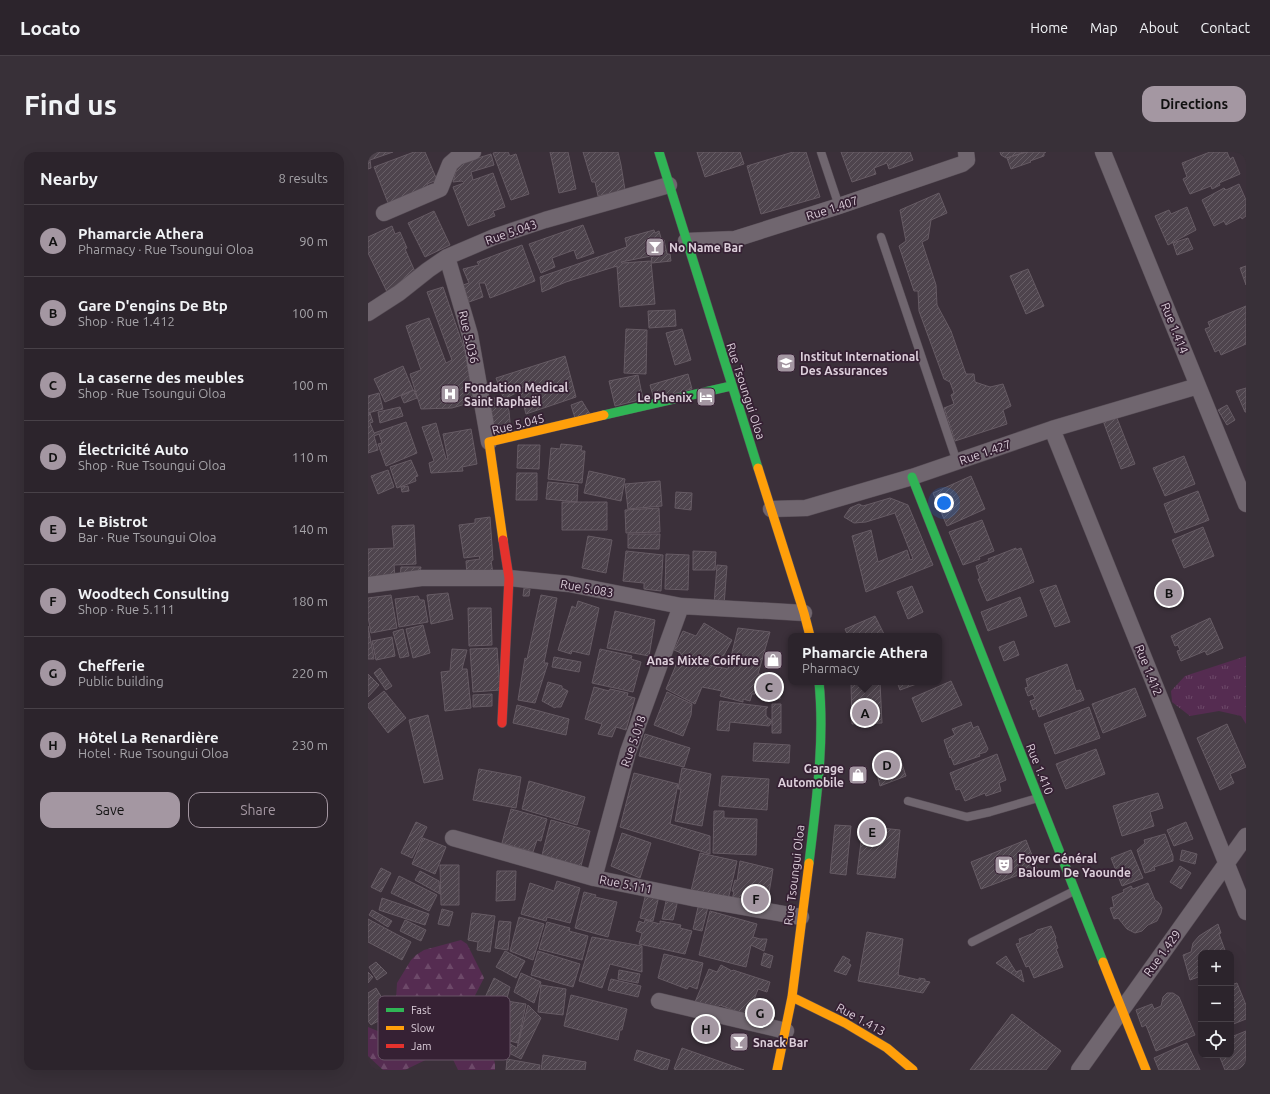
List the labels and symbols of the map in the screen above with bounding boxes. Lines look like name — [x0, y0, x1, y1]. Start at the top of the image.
street label: Rue 1.407 — [804, 194, 860, 222]
street label: Rue 5.043 — [483, 217, 539, 247]
bar icon: No Name Bar — [644, 236, 666, 258]
place label: No Name Bar — [669, 241, 743, 254]
street label: Rue 1.414 — [1159, 301, 1191, 356]
street label: Rue 5.036 — [457, 309, 481, 365]
street label: Rue Tsoungui Oloa — [724, 341, 768, 441]
place label: Institut International Des Assurances — [800, 350, 919, 377]
school or university icon: Institut International Des Assurances — [775, 352, 797, 374]
place label: Fondation Medical Saint Raphaël — [464, 381, 568, 408]
hospital icon: Fondation Medical Saint Raphaël — [439, 383, 461, 405]
hotel icon: Le Phenix — [695, 386, 717, 408]
place label: Le Phenix — [637, 391, 692, 404]
street label: Rue 5.045 — [490, 411, 546, 437]
street label: Rue 1.427 — [957, 437, 1013, 467]
your location — [934, 493, 954, 513]
street label: Rue 5.083 — [559, 577, 615, 599]
pin: B — [1156, 578, 1182, 608]
street label: Rue 1.412 — [1133, 643, 1165, 697]
shop icon: Anas Mixte Coiffure — [762, 649, 784, 671]
place label: Anas Mixte Coiffure — [646, 654, 759, 667]
pin: C — [756, 672, 782, 702]
pin: A — [852, 698, 878, 728]
street label: Rue 5.018 — [618, 713, 648, 769]
street label: Rue 1.410 — [1024, 742, 1056, 797]
pin: D — [874, 750, 900, 780]
place label: Garage Automobile — [778, 762, 844, 789]
shop icon: Garage Automobile — [847, 764, 869, 786]
pin: E — [859, 817, 885, 847]
street label: Rue Tsoungui Oloa — [781, 824, 807, 926]
place label: Foyer Général Baloum De Yaounde — [1018, 852, 1131, 879]
theatre icon: Foyer Général Baloum De Yaounde — [993, 854, 1015, 876]
street label: Rue 5.111 — [598, 872, 654, 896]
pin: F — [743, 884, 769, 914]
street label: Rue 1.429 — [1141, 927, 1183, 979]
legend — [378, 996, 510, 1060]
pin: G — [747, 998, 773, 1028]
street label: Rue 1.413 — [834, 1000, 888, 1038]
text: Fast — [411, 1004, 432, 1016]
pin: H — [693, 1014, 719, 1044]
text: Slow — [411, 1022, 435, 1034]
bar icon: Snack Bar — [728, 1031, 750, 1053]
place label: Snack Bar — [753, 1036, 808, 1049]
text: Jam — [411, 1040, 432, 1052]

